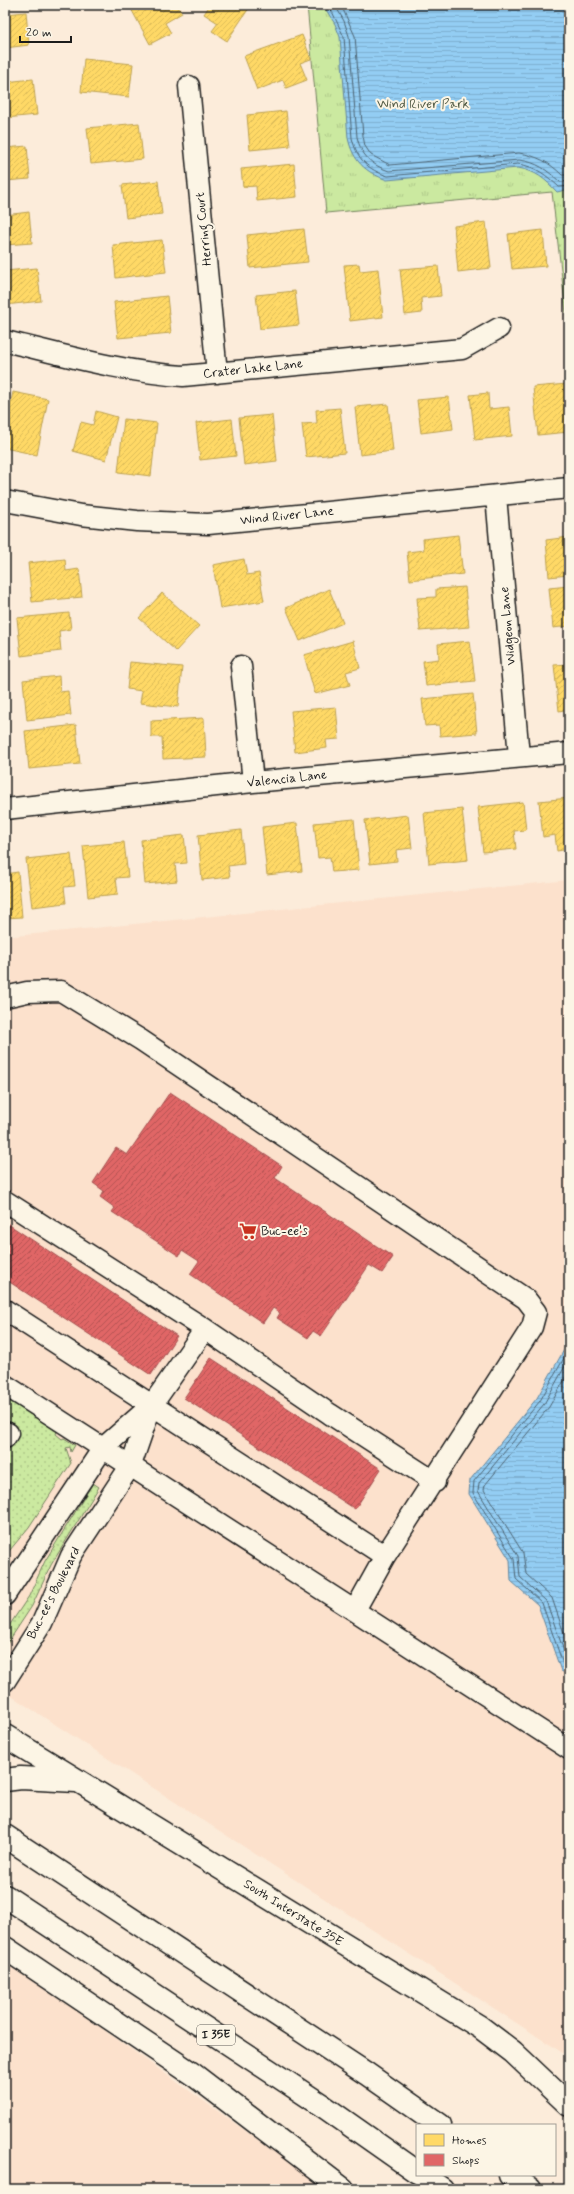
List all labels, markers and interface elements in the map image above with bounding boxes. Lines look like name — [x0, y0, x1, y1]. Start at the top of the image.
scale bar — [20, 18, 71, 44]
text: 20 m — [26, 25, 52, 41]
park label: Wind River Park — [377, 96, 470, 113]
street label: Herring Court — [192, 191, 218, 267]
street label: Crater Lake Lane — [202, 355, 304, 383]
street label: Wind River Lane — [239, 503, 335, 529]
street label: Widgeon Lane — [496, 586, 521, 666]
street label: Valencia Lane — [246, 766, 328, 792]
supermarket icon: Buc-ee's — [238, 1221, 258, 1241]
place label: Buc-ee's — [261, 1223, 308, 1240]
street label: Buc-ee's Boulevard — [23, 1544, 85, 1642]
street label: South Interstate 35E — [240, 1876, 346, 1951]
road number: I 35E — [197, 2025, 235, 2045]
legend — [416, 2124, 556, 2176]
text: Homes — [452, 2133, 487, 2149]
text: Shops — [452, 2153, 479, 2169]

